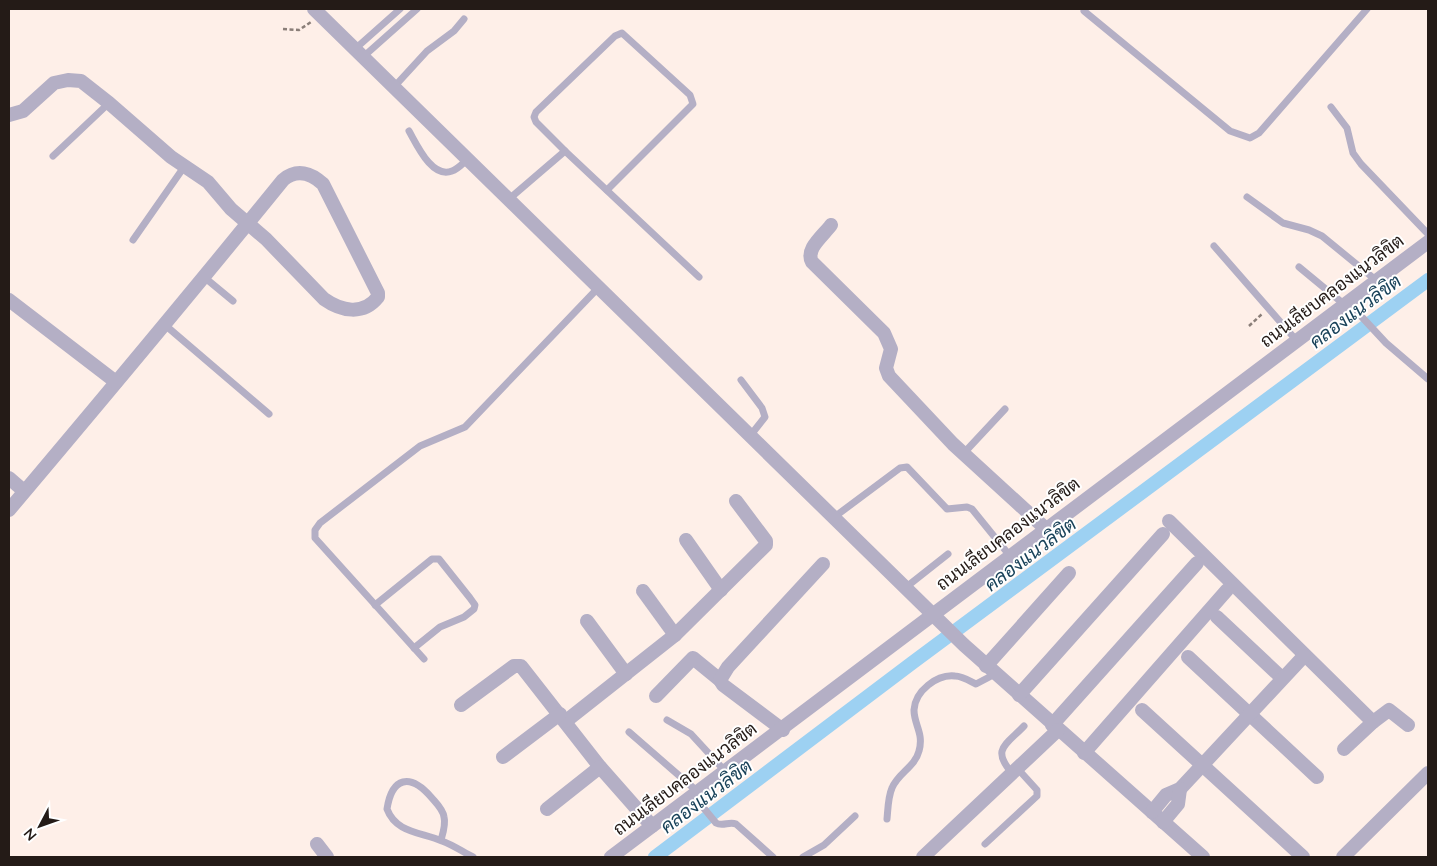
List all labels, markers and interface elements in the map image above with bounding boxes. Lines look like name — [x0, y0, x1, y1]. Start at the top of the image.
street label: ถนนเลียบคลองแนวลิขิต — [1256, 230, 1408, 352]
water label: คลองแนวลิขิต — [1305, 269, 1405, 353]
street label: ถนนเลียบคลองแนวลิขิต — [932, 473, 1084, 595]
water label: คลองแนวลิขิต — [980, 512, 1080, 596]
street label: ถนนเลียบคลองแนวลิขิต — [609, 718, 761, 840]
water label: คลองแนวลิขิต — [656, 754, 756, 838]
north arrow — [15, 801, 65, 851]
text: N — [20, 825, 40, 845]

